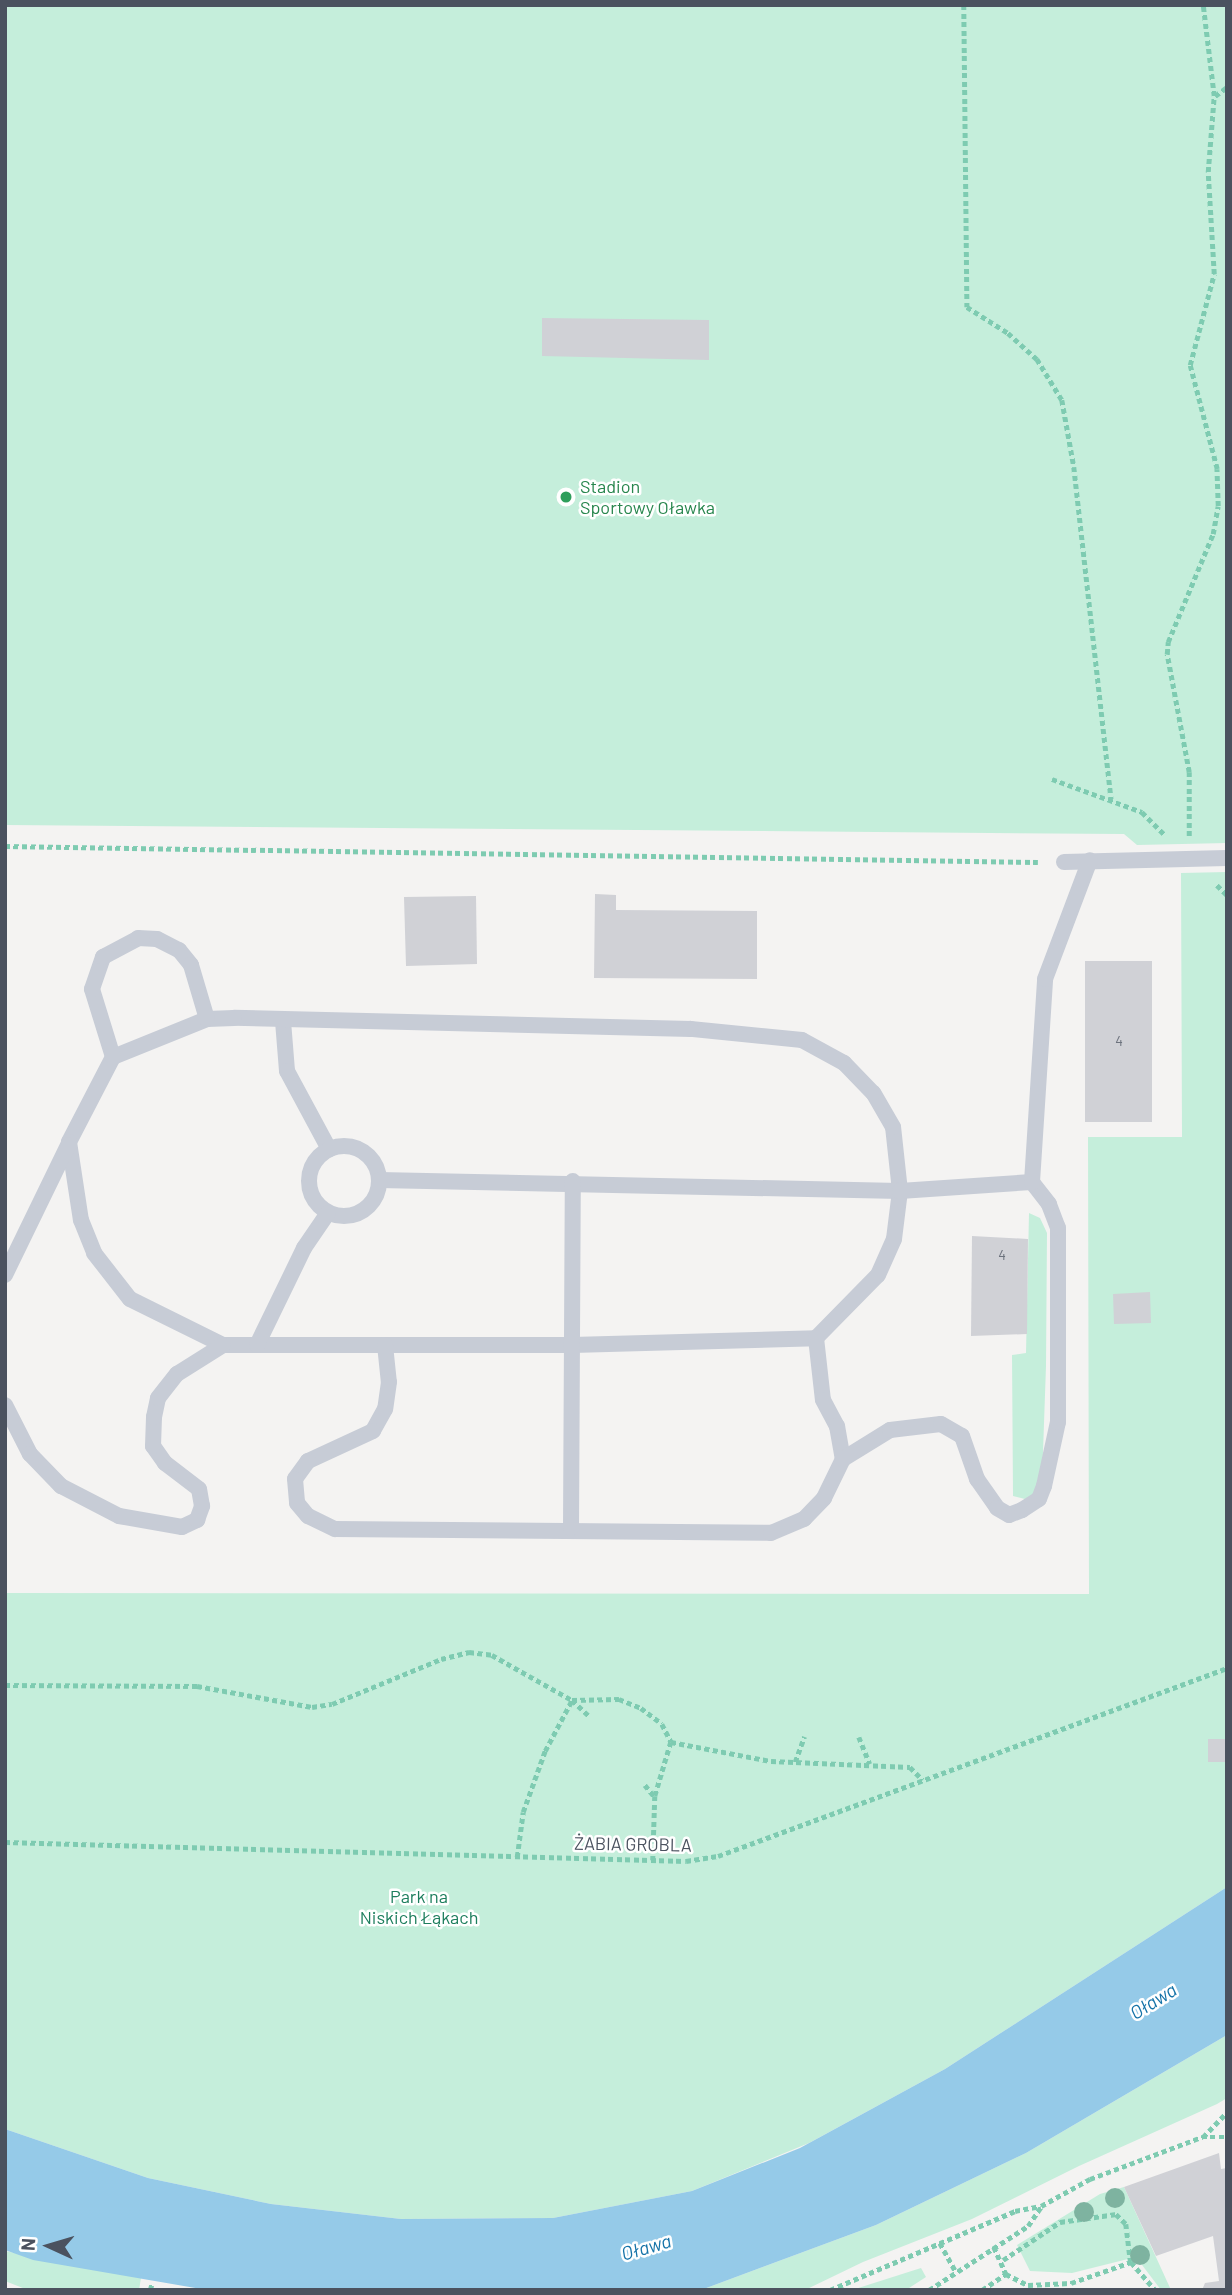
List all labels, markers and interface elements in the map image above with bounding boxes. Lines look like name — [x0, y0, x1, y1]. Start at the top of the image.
place label: Stadion Sportowy Oławka — [580, 476, 715, 518]
marker: Stadion Sportowy Oławka — [558, 489, 574, 505]
house number: 4 — [1115, 1033, 1123, 1049]
house number: 4 — [998, 1247, 1006, 1263]
street label: ŻABIA GROBLA — [574, 1832, 692, 1856]
park label: Park na Niskich Łąkach — [360, 1886, 478, 1928]
water label: Oława — [1125, 1978, 1181, 2024]
north arrow — [14, 2211, 84, 2281]
water label: Oława — [618, 2229, 674, 2265]
text: N — [16, 2237, 39, 2252]

